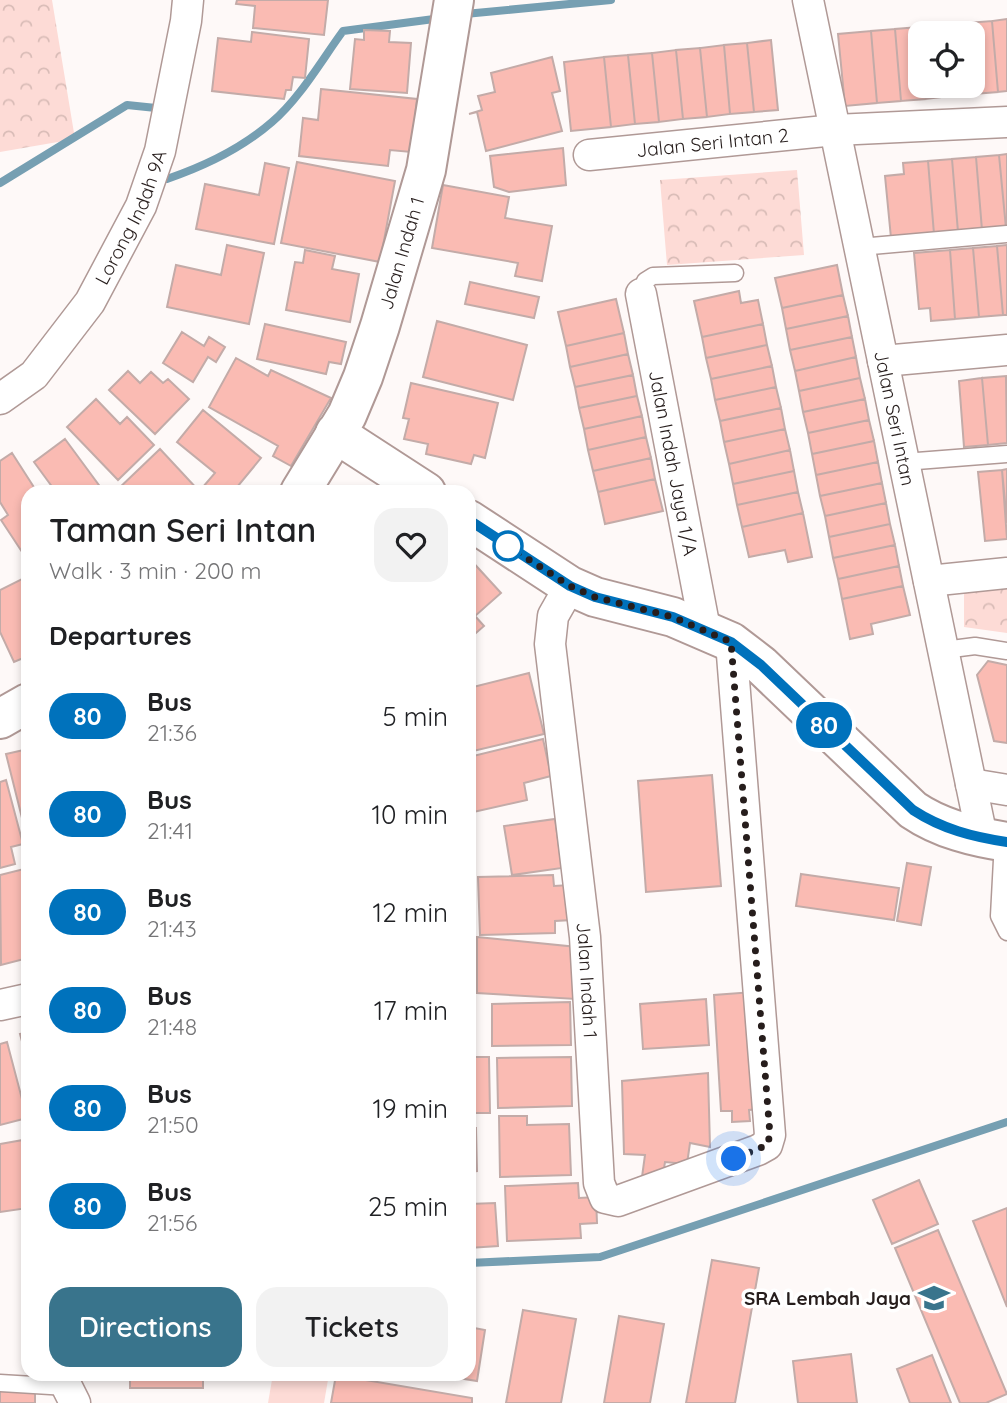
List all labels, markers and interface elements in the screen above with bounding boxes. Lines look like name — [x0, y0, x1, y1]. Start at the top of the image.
map controls — [908, 21, 985, 98]
button: locate — [908, 21, 985, 98]
street label: Jalan Seri Intan 2 — [635, 123, 790, 162]
street label: Lorong Indah 9A — [90, 147, 171, 289]
street label: Jalan Indah 1 — [373, 194, 429, 312]
street label: Jalan Seri Intan — [869, 348, 921, 488]
street label: Jalan Indah Jaya 1/A — [644, 368, 703, 558]
button: heart — [374, 508, 448, 582]
text: Taman Seri Intan — [49, 509, 316, 550]
unlabelled marker — [493, 531, 523, 561]
text: Walk · 3 min · 200 m — [49, 556, 262, 585]
text: Departures — [49, 619, 192, 652]
text: Bus — [147, 685, 192, 718]
text: 5 min — [382, 700, 448, 733]
text: 80 — [74, 701, 101, 731]
line badge: 80 — [792, 702, 856, 748]
text: 80 — [810, 710, 838, 740]
text: 21:36 — [147, 718, 197, 747]
text: Bus — [147, 783, 192, 816]
text: 10 min — [372, 798, 448, 831]
text: 80 — [74, 799, 101, 829]
text: 21:41 — [147, 816, 193, 845]
text: Bus — [147, 881, 192, 914]
text: 12 min — [373, 896, 448, 929]
text: 80 — [74, 897, 101, 927]
text: 21:43 — [147, 914, 197, 943]
street label: Jalan Indah 1 — [571, 921, 603, 1039]
text: Bus — [147, 979, 192, 1012]
text: 17 min — [374, 994, 448, 1027]
text: 80 — [74, 995, 101, 1025]
text: 21:48 — [147, 1012, 197, 1041]
text: Bus — [147, 1077, 192, 1110]
text: 19 min — [372, 1092, 448, 1125]
text: 80 — [74, 1093, 101, 1123]
text: 21:50 — [147, 1110, 199, 1139]
your location — [716, 1141, 751, 1176]
text: Bus — [147, 1175, 192, 1208]
text: 25 min — [368, 1190, 448, 1223]
text: 80 — [74, 1191, 101, 1221]
text: 21:56 — [147, 1208, 197, 1237]
school or university icon: SRA Lembah Jaya — [917, 1281, 951, 1315]
place label: SRA Lembah Jaya — [744, 1286, 911, 1310]
button: Directions — [49, 1287, 242, 1367]
button: Tickets — [256, 1287, 448, 1367]

